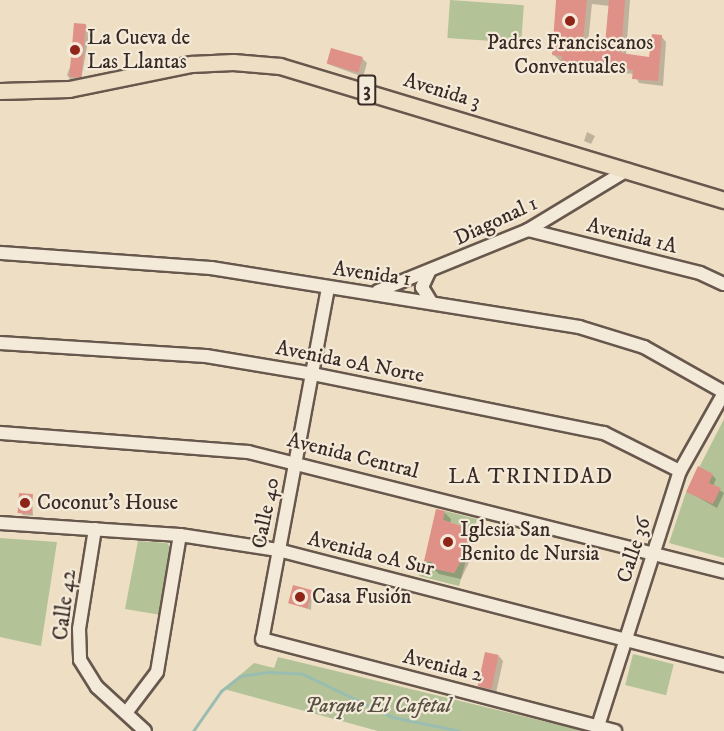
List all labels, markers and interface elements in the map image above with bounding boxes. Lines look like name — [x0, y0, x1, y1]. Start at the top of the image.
marker: Padres Franciscanos Conventuales — [563, 14, 577, 28]
place label: La Cueva de Las Llantas — [87, 25, 190, 75]
place label: Padres Franciscanos Conventuales — [487, 30, 653, 80]
marker: La Cueva de Las Llantas — [68, 43, 82, 57]
street label: Avenida 3 — [401, 67, 483, 115]
road number: 3 — [356, 73, 378, 107]
street label: Diagonal 1 — [450, 191, 542, 251]
street label: Avenida 1A — [584, 213, 680, 259]
street label: Avenida 1 — [331, 256, 413, 292]
street label: Avenida 0A Norte — [274, 335, 426, 389]
street label: Avenida Central — [285, 428, 421, 484]
district label: LA TRINIDAD — [448, 464, 614, 490]
street label: Calle 40 — [247, 475, 285, 551]
place label: Coconut's House — [37, 490, 178, 516]
marker: Coconut's House — [18, 496, 32, 510]
street label: Calle 36 — [612, 514, 656, 586]
place label: Iglesia San Benito de Nursia — [460, 517, 599, 567]
street label: Avenida 0A Sur — [305, 526, 437, 582]
marker: Iglesia San Benito de Nursia — [441, 535, 455, 549]
street label: Calle 42 — [48, 568, 82, 642]
place label: Casa Fusión — [312, 584, 411, 610]
marker: Casa Fusión — [293, 590, 307, 604]
street label: Avenida 2 — [400, 644, 486, 688]
park label: Parque El Cafetal — [305, 693, 451, 719]

